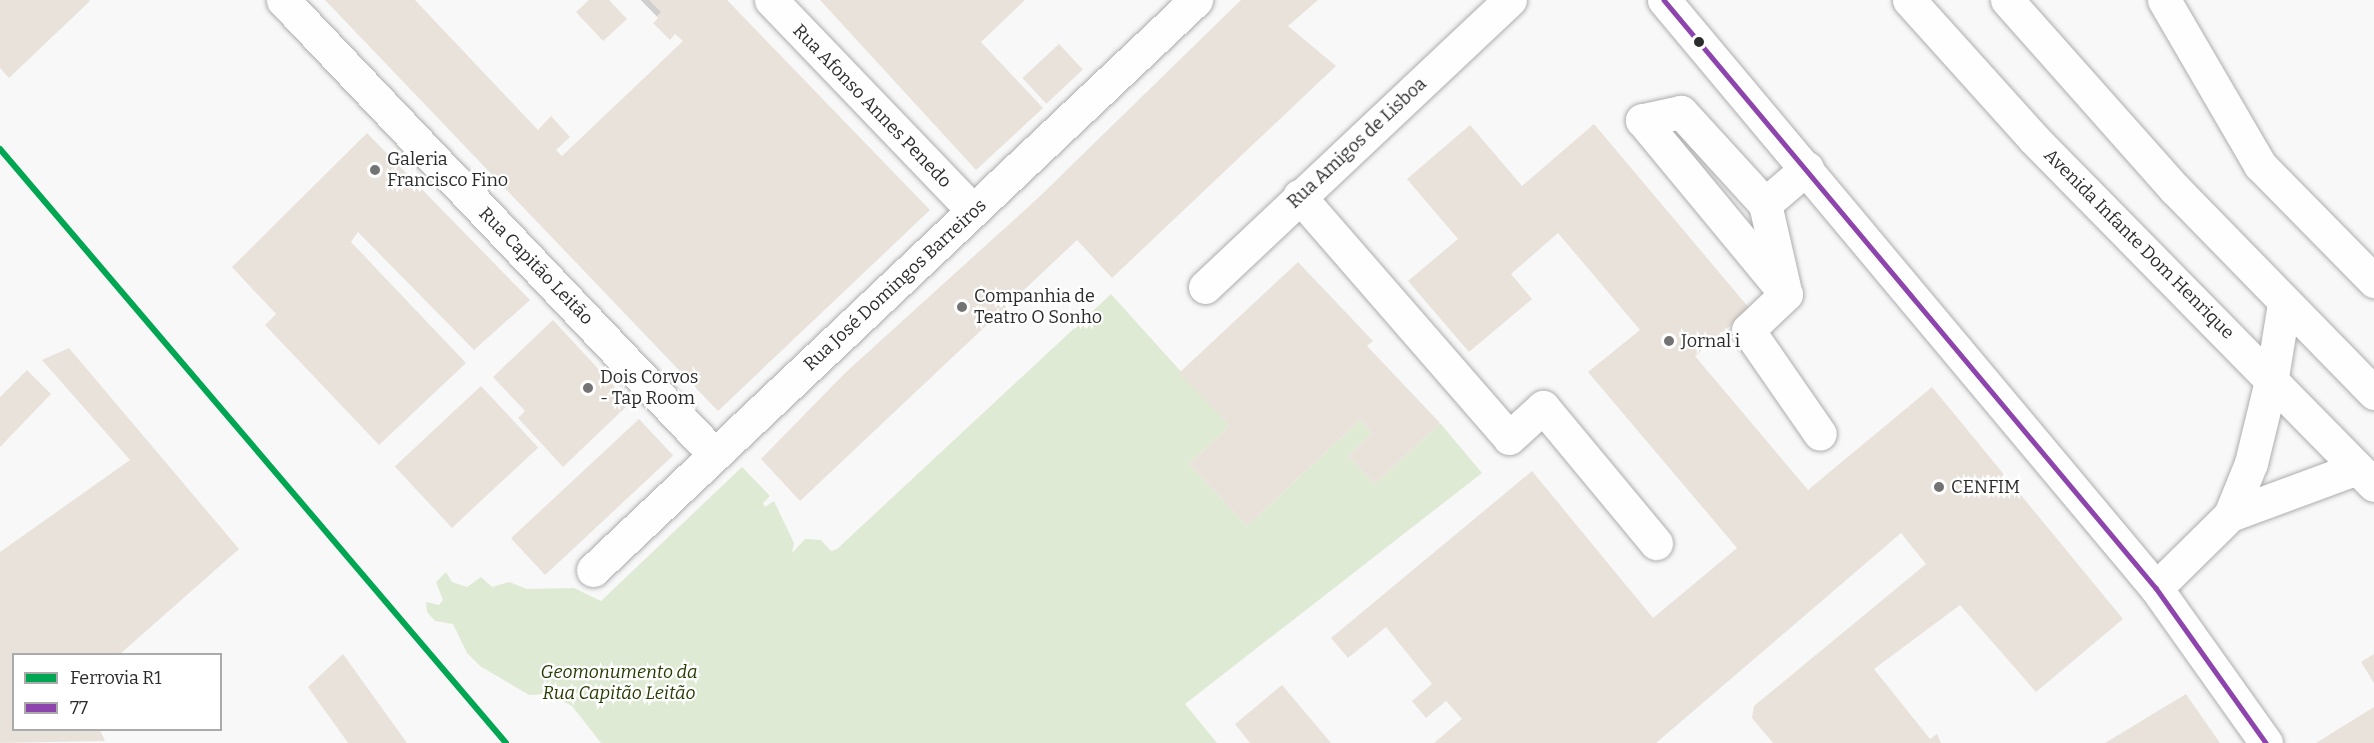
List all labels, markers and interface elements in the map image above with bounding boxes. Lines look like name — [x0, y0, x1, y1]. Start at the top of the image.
street label: Rua Afonso Annes Penedo — [788, 20, 956, 192]
unlabelled marker — [1693, 36, 1705, 48]
street label: Rua Amigos de Lisboa — [1283, 73, 1431, 213]
street label: Avenida Infante Dom Henrique — [2039, 144, 2239, 344]
place label: Galeria Francisco Fino — [387, 149, 508, 192]
marker: Galeria Francisco Fino — [368, 163, 382, 177]
street label: Rua José Domingos Barreiros — [799, 195, 991, 375]
street label: Rua Capitão Leitão — [474, 203, 598, 329]
place label: Companhia de Teatro O Sonho — [974, 286, 1102, 328]
marker: Companhia de Teatro O Sonho — [955, 300, 969, 314]
place label: Jornal i — [1681, 330, 1740, 352]
marker: Jornal i — [1662, 334, 1676, 348]
place label: Dois Corvos - Tap Room — [600, 367, 698, 410]
marker: Dois Corvos - Tap Room — [581, 381, 595, 395]
place label: CENFIM — [1951, 476, 2020, 498]
marker: CENFIM — [1932, 480, 1946, 494]
legend — [12, 653, 222, 731]
park label: Geomonumento da Rua Capitão Leitão — [541, 662, 697, 704]
text: Ferrovia R1 — [70, 667, 161, 689]
text: 77 — [70, 697, 88, 719]

